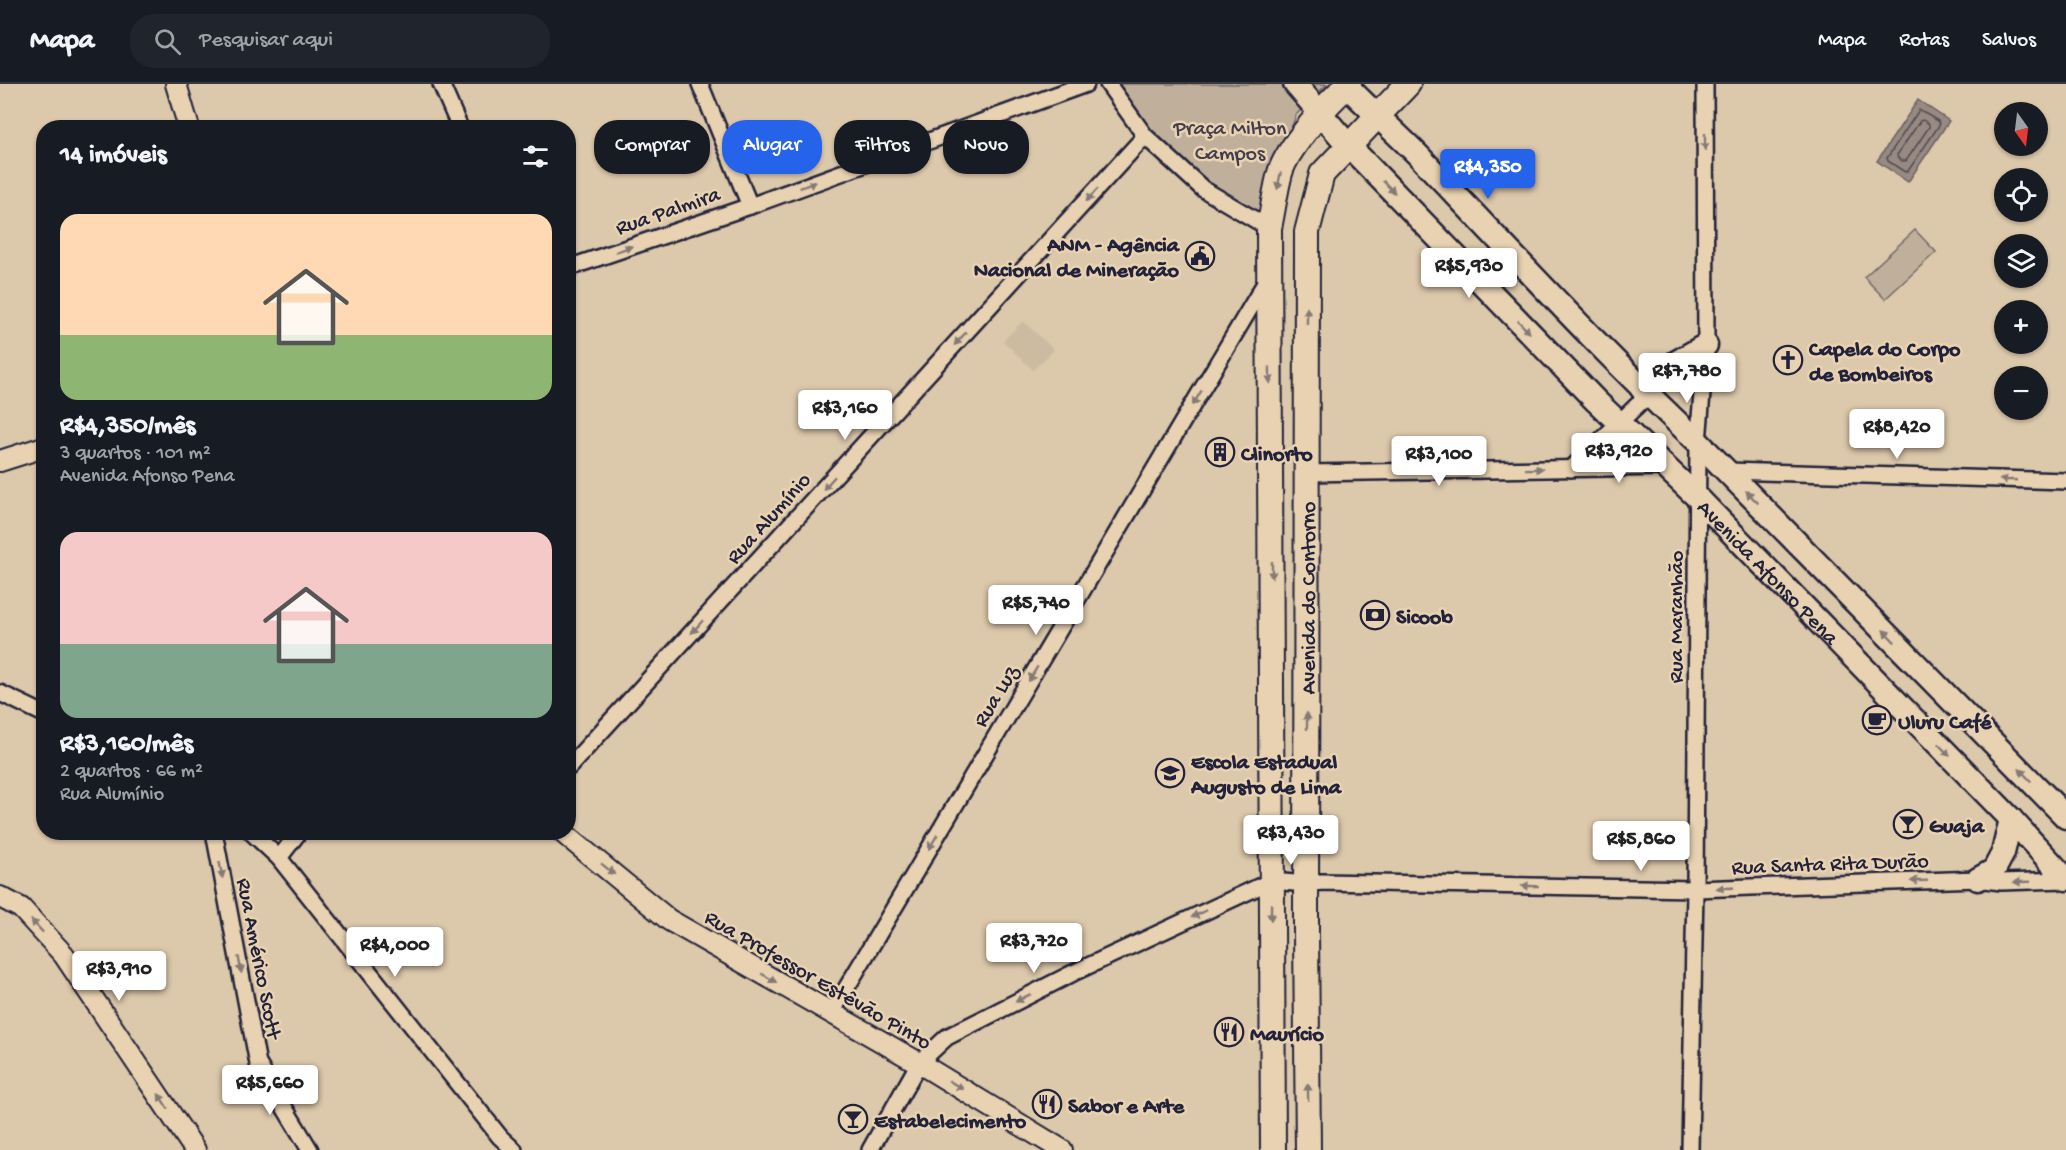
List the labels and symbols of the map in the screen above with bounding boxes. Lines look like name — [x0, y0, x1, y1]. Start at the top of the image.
north arrow — [1994, 102, 2048, 156]
park label: Praça Milton Campos — [1173, 117, 1287, 168]
one-way arrow — [1700, 133, 1710, 152]
pin: R$4,350 — [1433, 149, 1543, 200]
one-way arrow — [1274, 171, 1283, 190]
one-way arrow — [799, 179, 817, 189]
one-way arrow — [1382, 180, 1396, 195]
street label: Rua Palmira — [613, 183, 725, 243]
one-way arrow — [1086, 187, 1099, 202]
place label: ANM - Agência Nacional de Mineração — [974, 234, 1181, 285]
public building icon: ANM - Agência Nacional de Mineração — [1184, 240, 1216, 272]
one-way arrow — [615, 244, 633, 254]
pin: R$5,930 — [1414, 248, 1524, 299]
one-way arrow — [1302, 306, 1312, 325]
one-way arrow — [1517, 320, 1531, 334]
one-way arrow — [954, 331, 967, 346]
place label: Capela do Corpo de Bombeiros — [1808, 338, 1961, 389]
church icon: Capela do Corpo de Bombeiros — [1772, 344, 1804, 376]
pin: R$7,780 — [1632, 353, 1742, 404]
one-way arrow — [1266, 365, 1275, 384]
pin: R$3,160 — [790, 390, 900, 441]
one-way arrow — [1191, 390, 1202, 406]
pin: R$8,420 — [1842, 409, 1952, 460]
pin: R$3,920 — [1564, 433, 1674, 484]
building icon: Clinorto — [1204, 436, 1236, 468]
pin: R$3,100 — [1384, 436, 1494, 487]
place label: Clinorto — [1240, 443, 1313, 469]
one-way arrow — [1524, 464, 1543, 474]
street label: Rua Alumínio — [722, 468, 818, 571]
one-way arrow — [823, 475, 836, 490]
one-way arrow — [1998, 475, 2017, 484]
one-way arrow — [1745, 489, 1759, 504]
street label: Avenida Afonso Pena — [1690, 496, 1843, 652]
street label: Avenida do Contorno — [1297, 501, 1324, 695]
street label: Rua Maranhão — [1665, 551, 1691, 683]
one-way arrow — [1267, 560, 1277, 579]
pin: R$5,740 — [981, 585, 1091, 636]
bank icon: Sicoob — [1359, 599, 1391, 631]
place label: Sicoob — [1396, 606, 1453, 632]
one-way arrow — [691, 619, 704, 634]
one-way arrow — [1882, 628, 1896, 643]
street label: Rua Luz — [969, 660, 1027, 733]
one-way arrow — [1027, 666, 1038, 682]
cafe icon: Uluru Café — [1861, 704, 1893, 736]
one-way arrow — [1302, 711, 1312, 730]
place label: Uluru Café — [1898, 711, 1992, 737]
one-way arrow — [1936, 742, 1950, 756]
place label: Escola Estadual Augusto de Lima — [1190, 751, 1343, 802]
school or university icon: Escola Estadual Augusto de Lima — [1154, 757, 1186, 789]
one-way arrow — [2019, 769, 2033, 783]
bar icon: Guaja — [1892, 808, 1924, 840]
pin: R$3,430 — [1236, 815, 1346, 866]
place label: Guaja — [1929, 815, 1986, 841]
pin: R$5,860 — [1586, 821, 1696, 872]
one-way arrow — [928, 834, 938, 851]
street label: Rua Santa Rita Durão — [1731, 850, 1929, 882]
one-way arrow — [217, 861, 226, 880]
one-way arrow — [600, 863, 615, 875]
street label: Rua Américo Scott — [229, 876, 286, 1043]
one-way arrow — [1910, 876, 1929, 886]
one-way arrow — [2012, 877, 2031, 886]
one-way arrow — [1520, 881, 1539, 891]
one-way arrow — [1715, 884, 1734, 893]
one-way arrow — [1266, 902, 1276, 921]
street label: Rua Professor Estêvão Pinto — [699, 906, 935, 1057]
one-way arrow — [1191, 910, 1208, 919]
one-way arrow — [31, 919, 44, 934]
pin: R$3,720 — [979, 923, 1089, 974]
pin: R$4,000 — [340, 927, 450, 978]
pin: R$3,910 — [64, 951, 174, 1002]
one-way arrow — [236, 956, 245, 975]
one-way arrow — [761, 972, 777, 983]
one-way arrow — [1015, 994, 1032, 1003]
restaurant icon: Maurício — [1213, 1016, 1245, 1048]
place label: Maurício — [1250, 1023, 1325, 1049]
pin: R$5,660 — [215, 1065, 325, 1116]
one-way arrow — [948, 1080, 964, 1091]
one-way arrow — [1303, 1082, 1313, 1101]
restaurant icon: Sabor e Arte — [1031, 1088, 1063, 1120]
one-way arrow — [158, 1093, 169, 1109]
place label: Sabor e Arte — [1068, 1095, 1185, 1121]
bar icon: Estabelecimento — [837, 1103, 869, 1135]
place label: Estabelecimento — [874, 1110, 1027, 1136]

